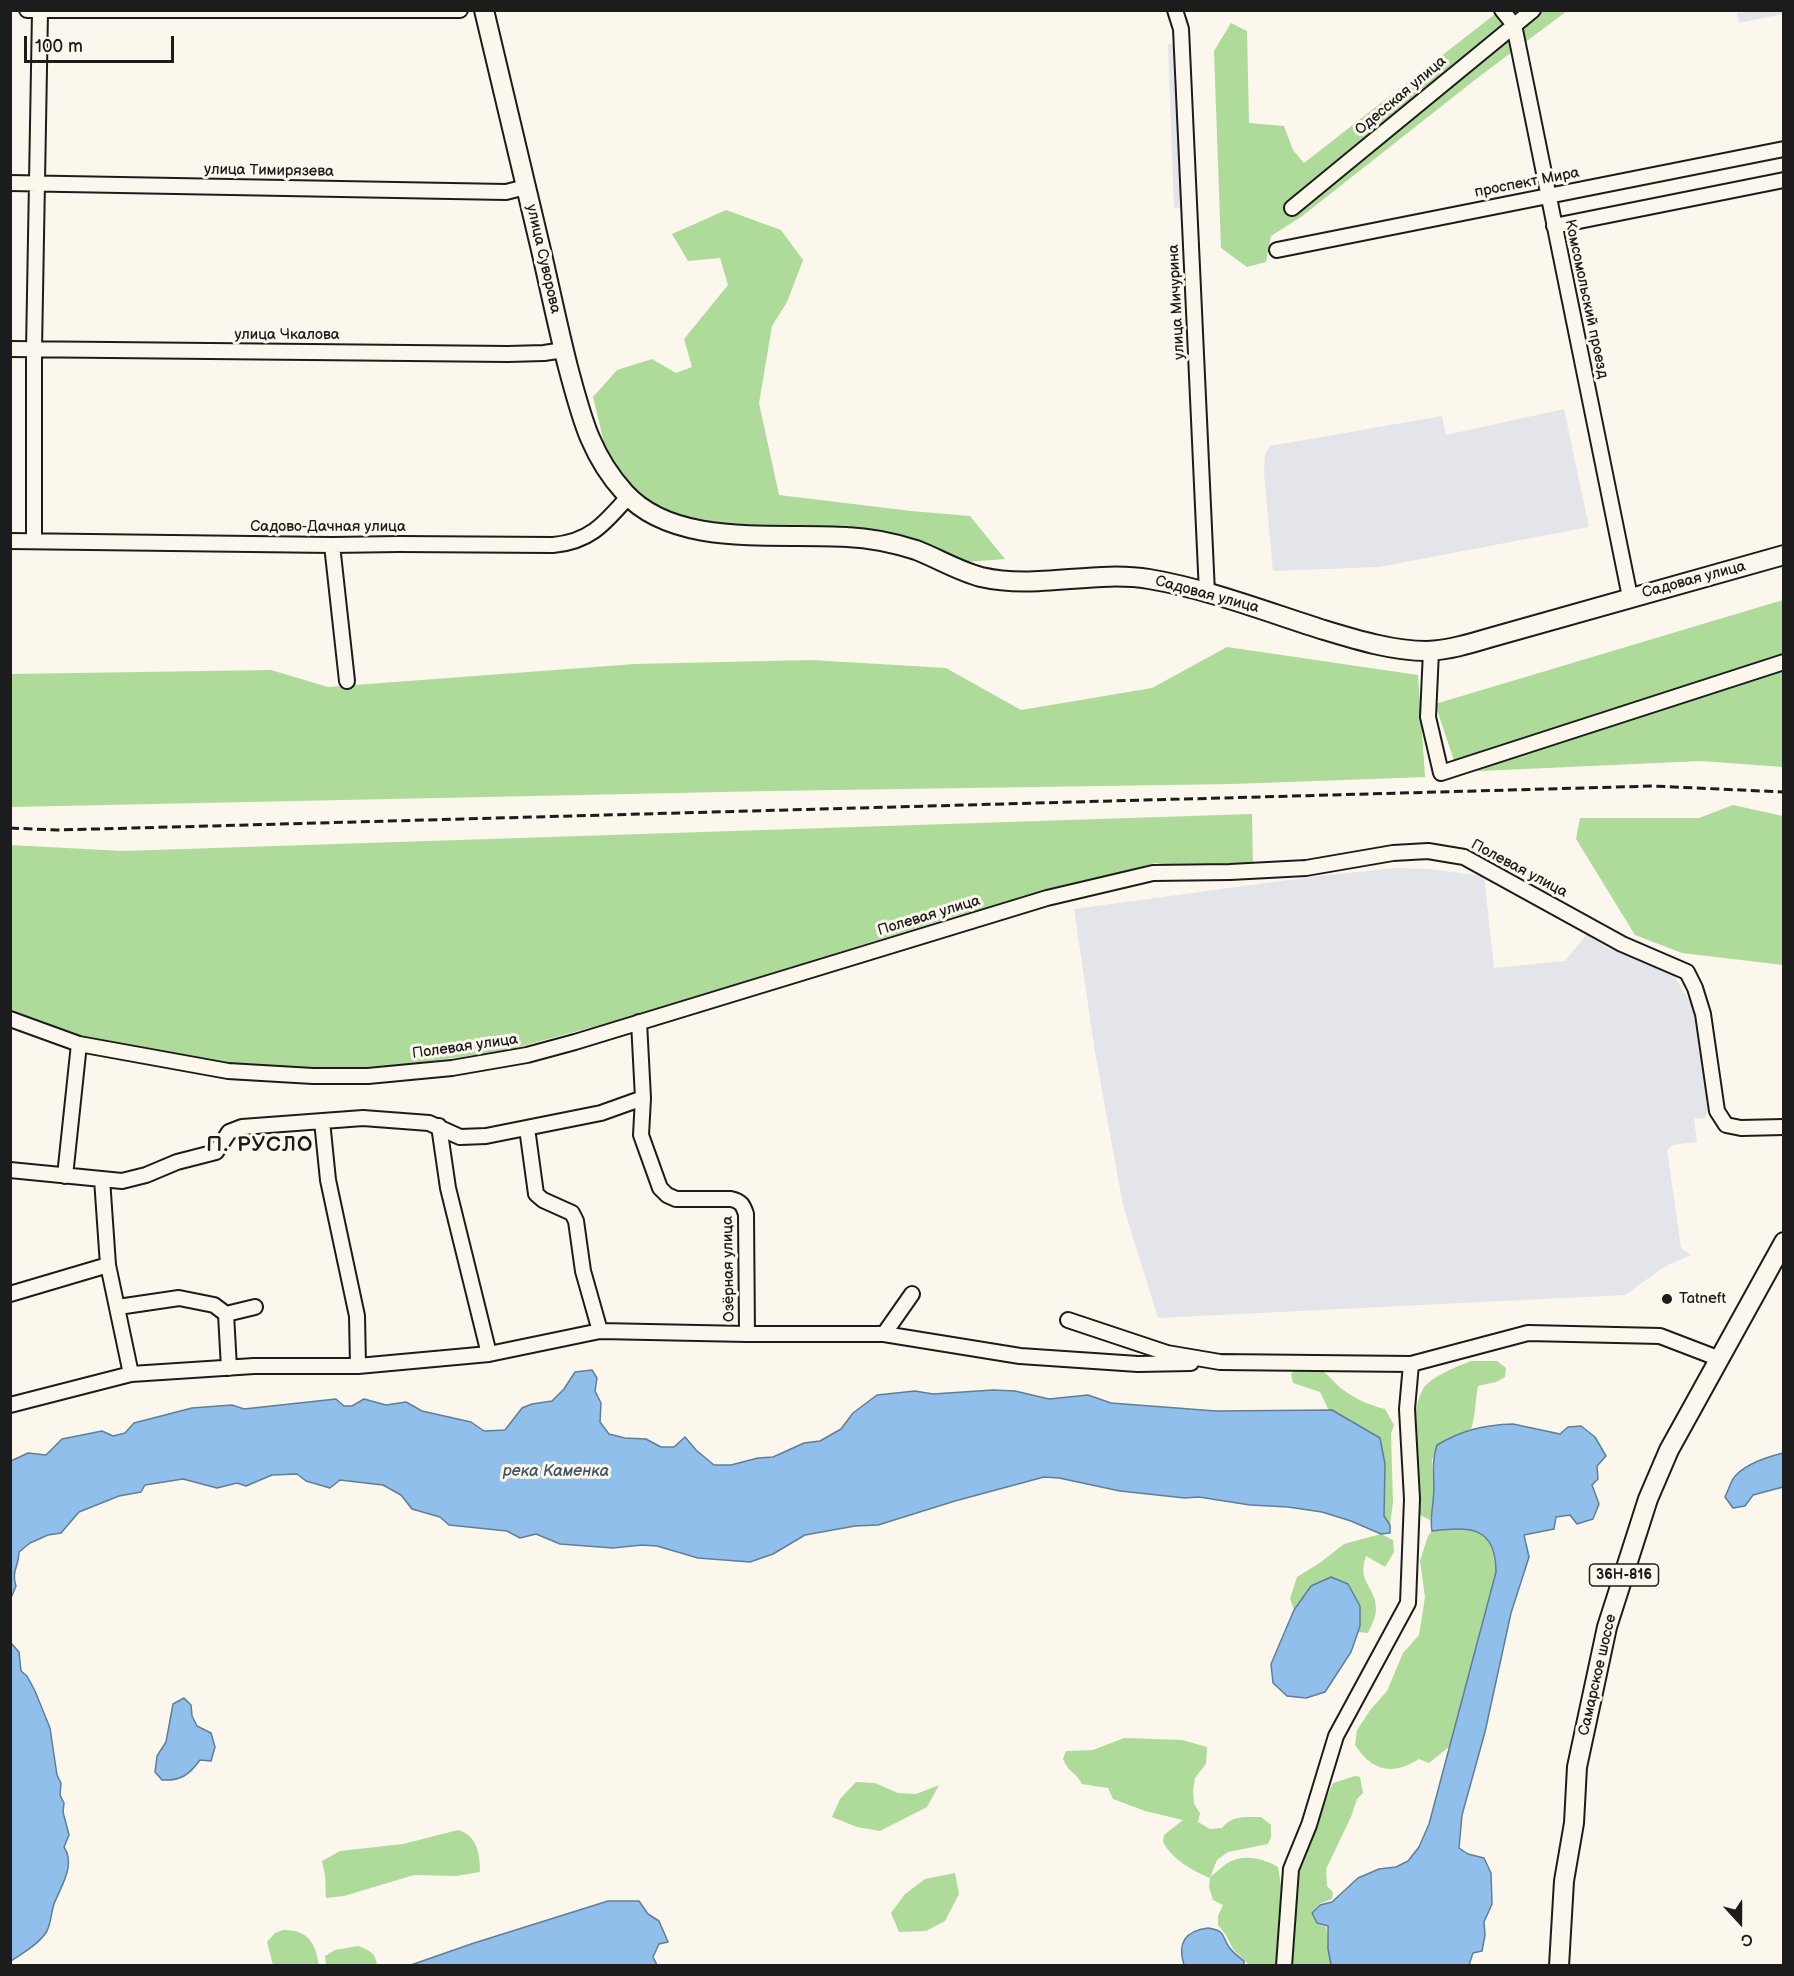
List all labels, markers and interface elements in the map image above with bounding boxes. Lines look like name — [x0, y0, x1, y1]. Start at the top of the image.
scale bar — [27, 24, 177, 62]
text: 100 m — [35, 36, 83, 57]
street label: Одесская улица — [1352, 53, 1450, 139]
street label: улица Тимирязева — [204, 161, 334, 181]
street label: проспект Мира — [1473, 164, 1581, 202]
street label: улица Суворова — [522, 203, 564, 315]
street label: Комсомольский проезд — [1560, 218, 1612, 380]
street label: улица Мичурина — [1165, 244, 1189, 360]
street label: улица Чкалова — [234, 326, 340, 344]
street label: Садово-Дачная улица — [250, 518, 406, 536]
street label: Садовая улица — [1640, 558, 1748, 602]
street label: Садовая улица — [1153, 573, 1261, 617]
street label: Полевая улица — [1468, 836, 1570, 902]
street label: Полевая улица — [876, 892, 982, 940]
street label: Полевая улица — [411, 1031, 519, 1063]
district label: П. РУСЛО — [206, 1133, 314, 1159]
street label: Озёрная улица — [719, 1216, 739, 1322]
place label: Tatneft — [1679, 1290, 1726, 1308]
marker: Tatneft — [1660, 1292, 1674, 1306]
water label: река Каменка — [503, 1462, 609, 1482]
road number: 36Н-816 — [1590, 1564, 1658, 1586]
street label: Самарское шоссе — [1575, 1613, 1621, 1737]
north arrow — [1710, 1892, 1770, 1952]
text: С — [1738, 1928, 1755, 1950]

